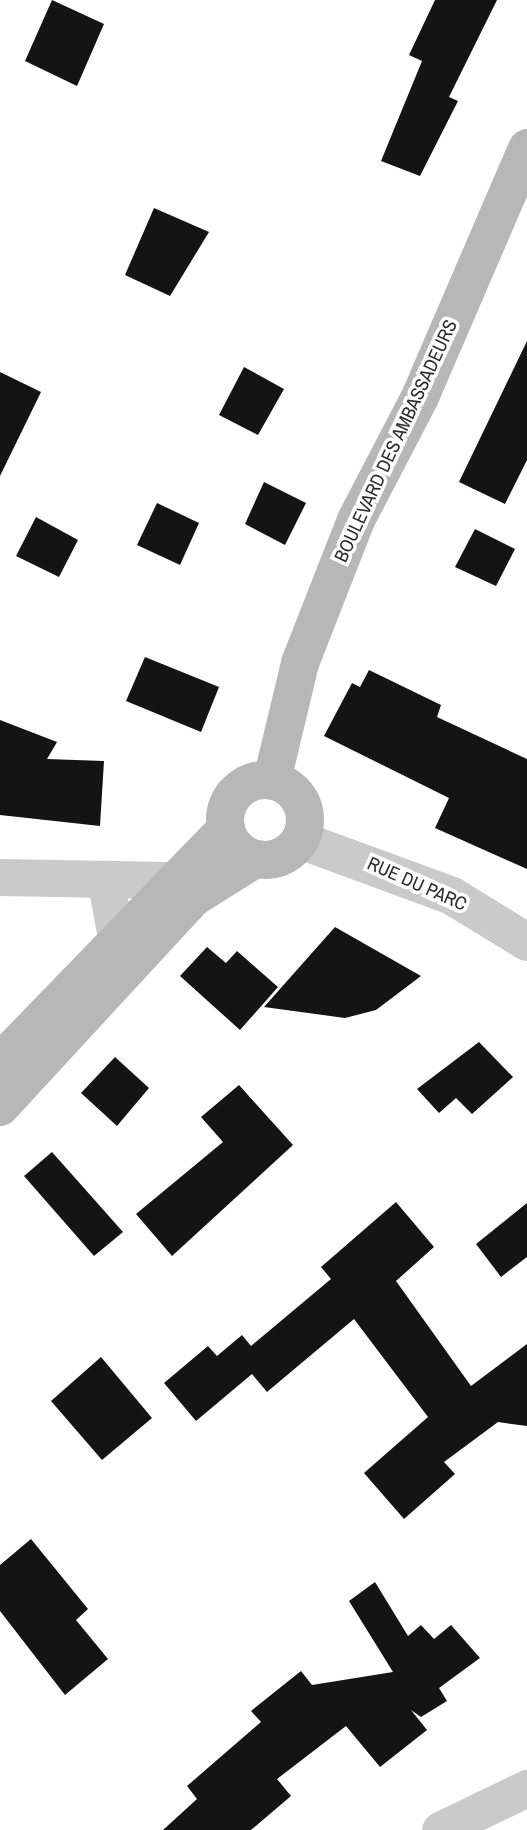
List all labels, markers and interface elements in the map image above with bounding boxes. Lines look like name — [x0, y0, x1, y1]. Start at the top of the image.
street label: BOULEVARD DES AMBASSADEURS — [330, 316, 462, 566]
street label: RUE DU PARC — [364, 852, 470, 916]

